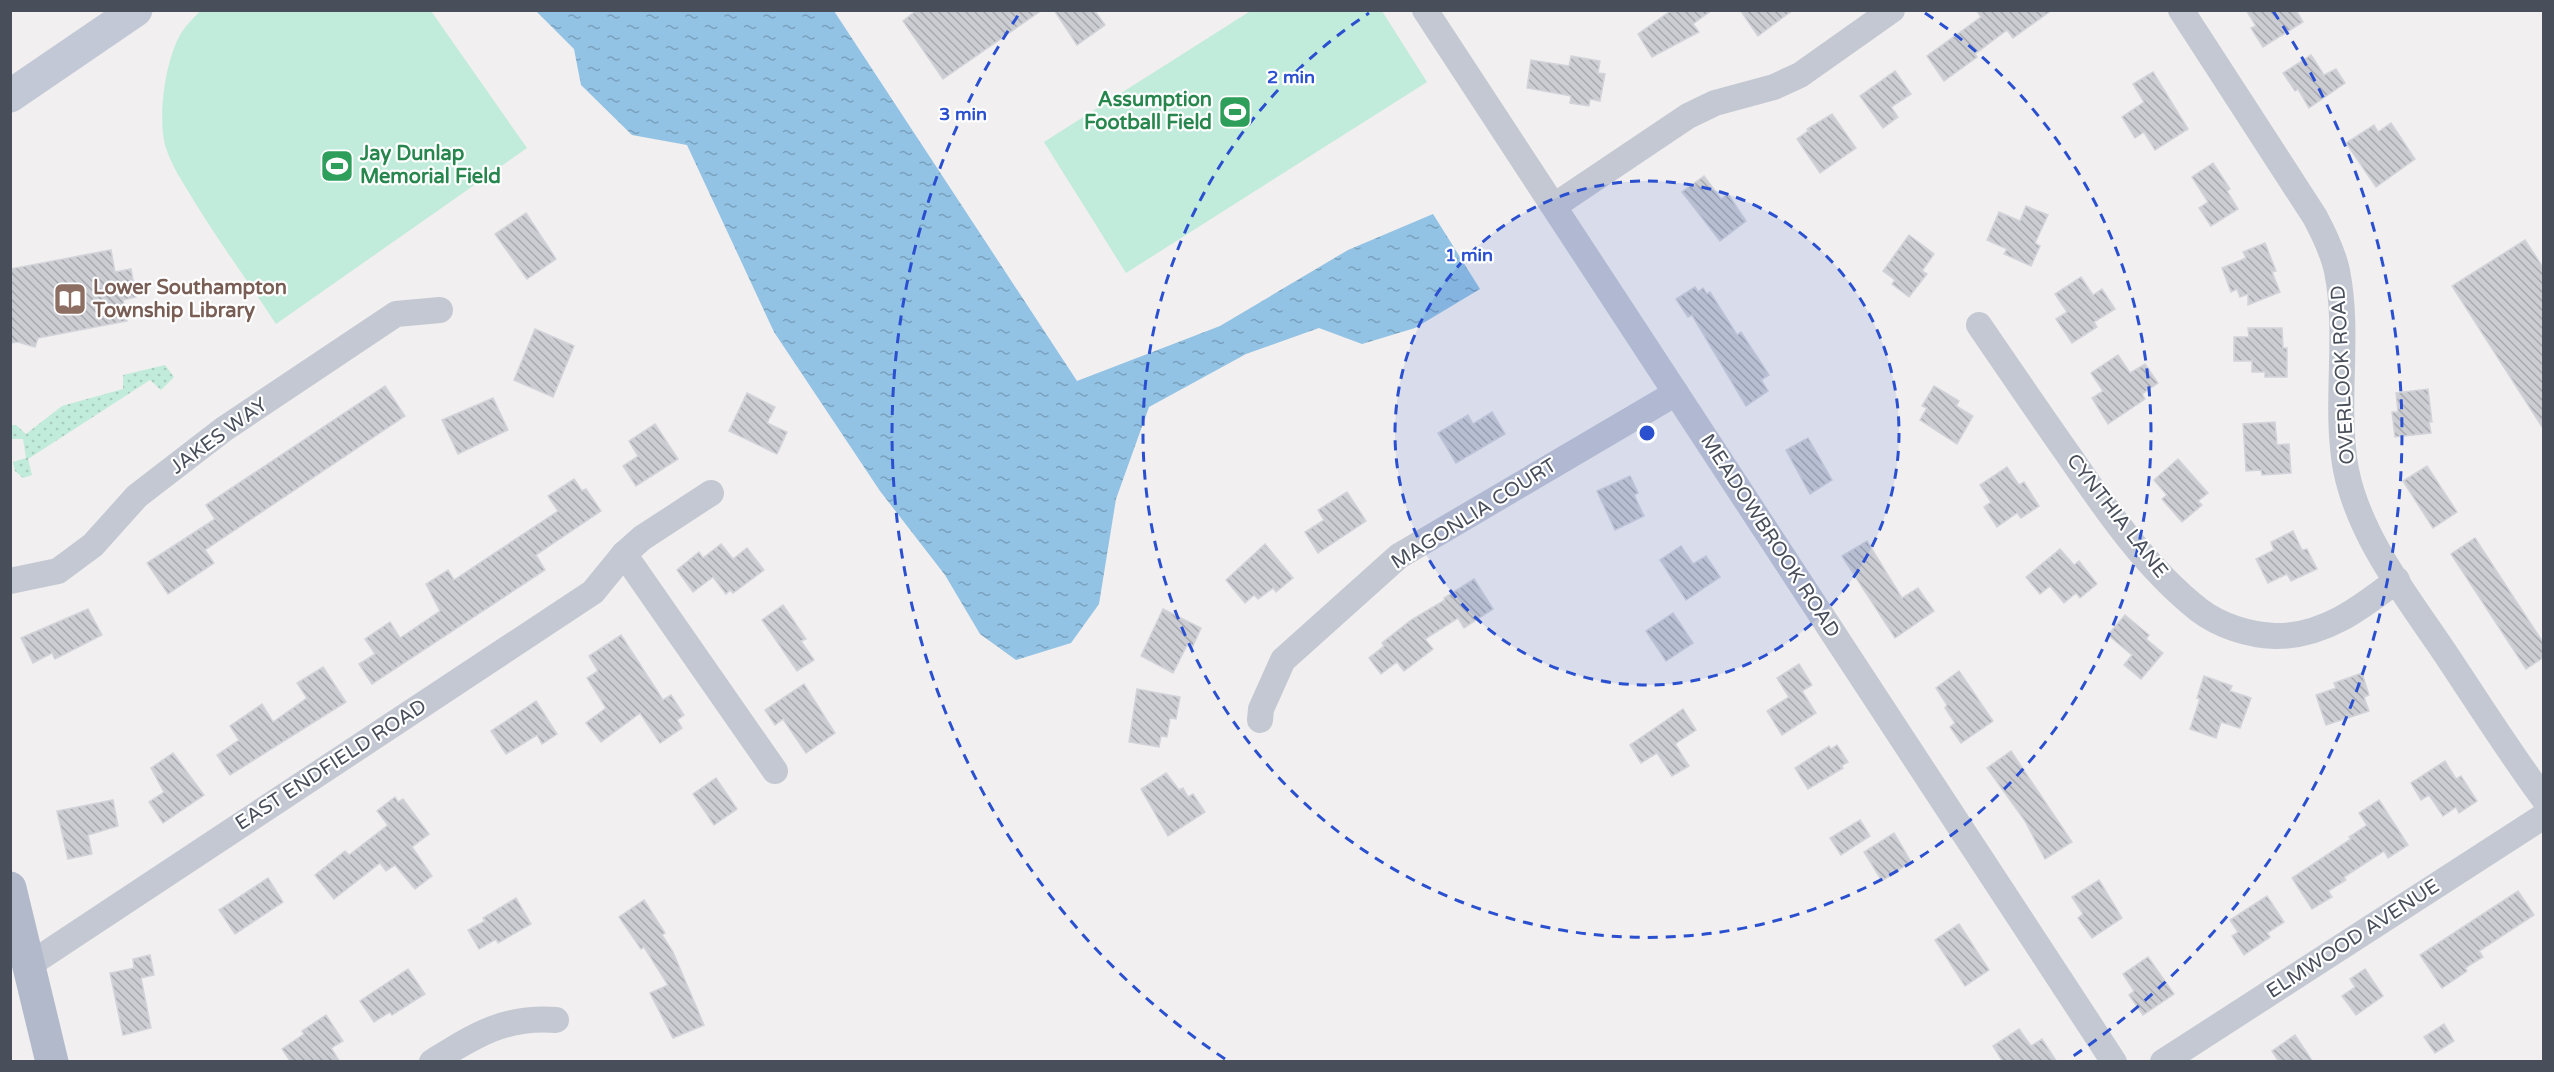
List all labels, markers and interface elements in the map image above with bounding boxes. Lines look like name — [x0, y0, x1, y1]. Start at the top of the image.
text: 2 min — [1267, 66, 1315, 88]
place label: Assumption Football Field — [1084, 88, 1212, 135]
sports icon: Assumption Football Field — [1217, 94, 1253, 130]
text: 3 min — [939, 103, 987, 125]
place label: Jay Dunlap Memorial Field — [359, 142, 501, 189]
sports icon: Jay Dunlap Memorial Field — [319, 148, 355, 184]
text: 1 min — [1445, 244, 1493, 266]
place label: Lower Southampton Township Library — [92, 276, 287, 323]
library icon: Lower Southampton Township Library — [52, 281, 88, 317]
street label: OVERLOOK ROAD — [2326, 285, 2360, 465]
street label: JAKES WAY — [166, 392, 273, 479]
centre of rings — [1637, 423, 1657, 443]
street label: MEADOWBROOK ROAD — [1695, 430, 1845, 642]
street label: CYNTHIA LANE — [2061, 449, 2173, 583]
street label: MAGONLIA COURT — [1387, 453, 1561, 575]
street label: EAST ENDFIELD ROAD — [231, 694, 431, 836]
street label: ELMWOOD AVENUE — [2262, 874, 2444, 1004]

